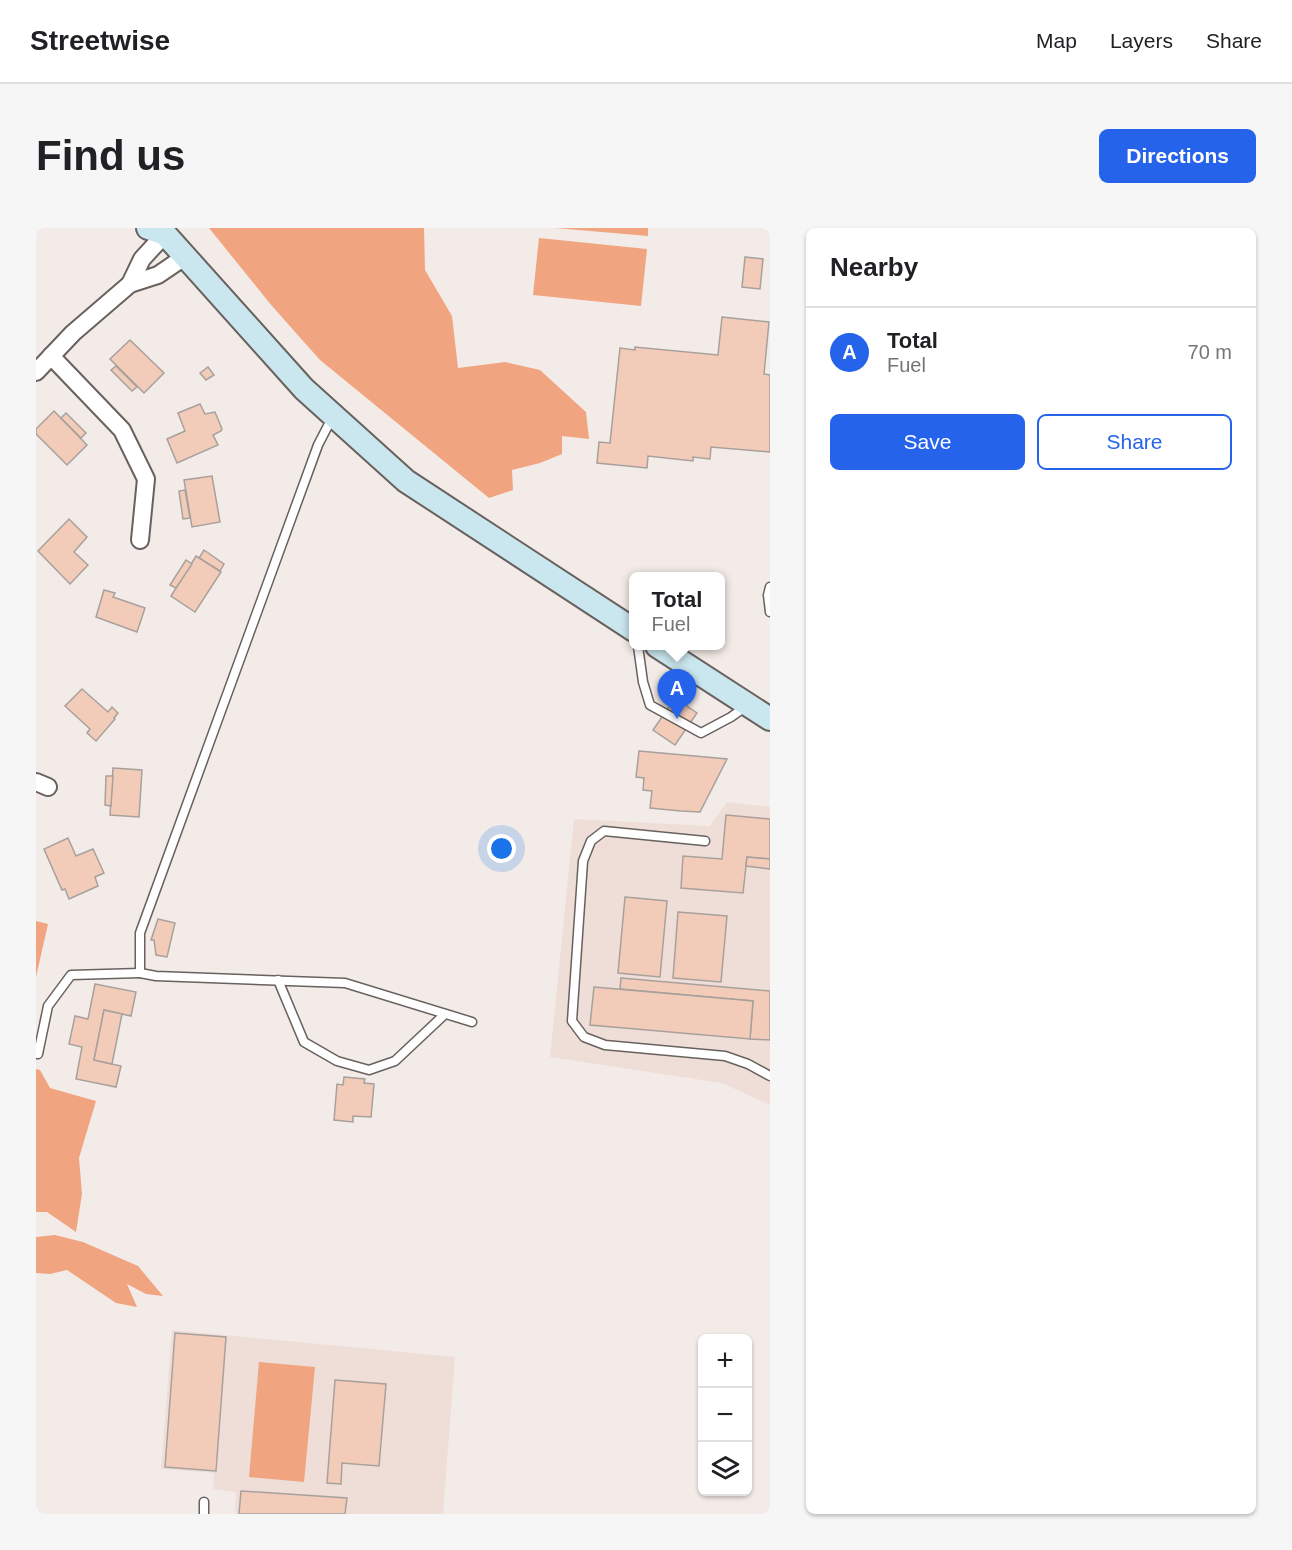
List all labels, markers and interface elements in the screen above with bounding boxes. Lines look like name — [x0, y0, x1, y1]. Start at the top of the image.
text: Streetwise — [30, 25, 170, 56]
text: Map — [1036, 29, 1077, 52]
text: Layers — [1110, 29, 1173, 52]
text: Share — [1206, 29, 1262, 52]
button: Directions — [1099, 129, 1256, 183]
text: Find us — [36, 132, 185, 179]
text: Nearby — [830, 252, 918, 282]
text: Total — [887, 328, 938, 353]
text: A — [842, 341, 857, 363]
text: 70 m — [1188, 341, 1232, 363]
text: Fuel — [887, 354, 926, 376]
button: Save — [830, 414, 1025, 470]
button: Share — [1037, 414, 1232, 470]
popup — [629, 572, 725, 650]
text: Total — [652, 587, 702, 612]
text: Fuel — [652, 613, 690, 635]
pin: A — [658, 670, 696, 719]
your location — [487, 834, 516, 863]
map controls — [698, 1334, 752, 1496]
button: + — [698, 1334, 752, 1388]
button: − — [698, 1388, 752, 1442]
button: layers — [698, 1442, 752, 1496]

